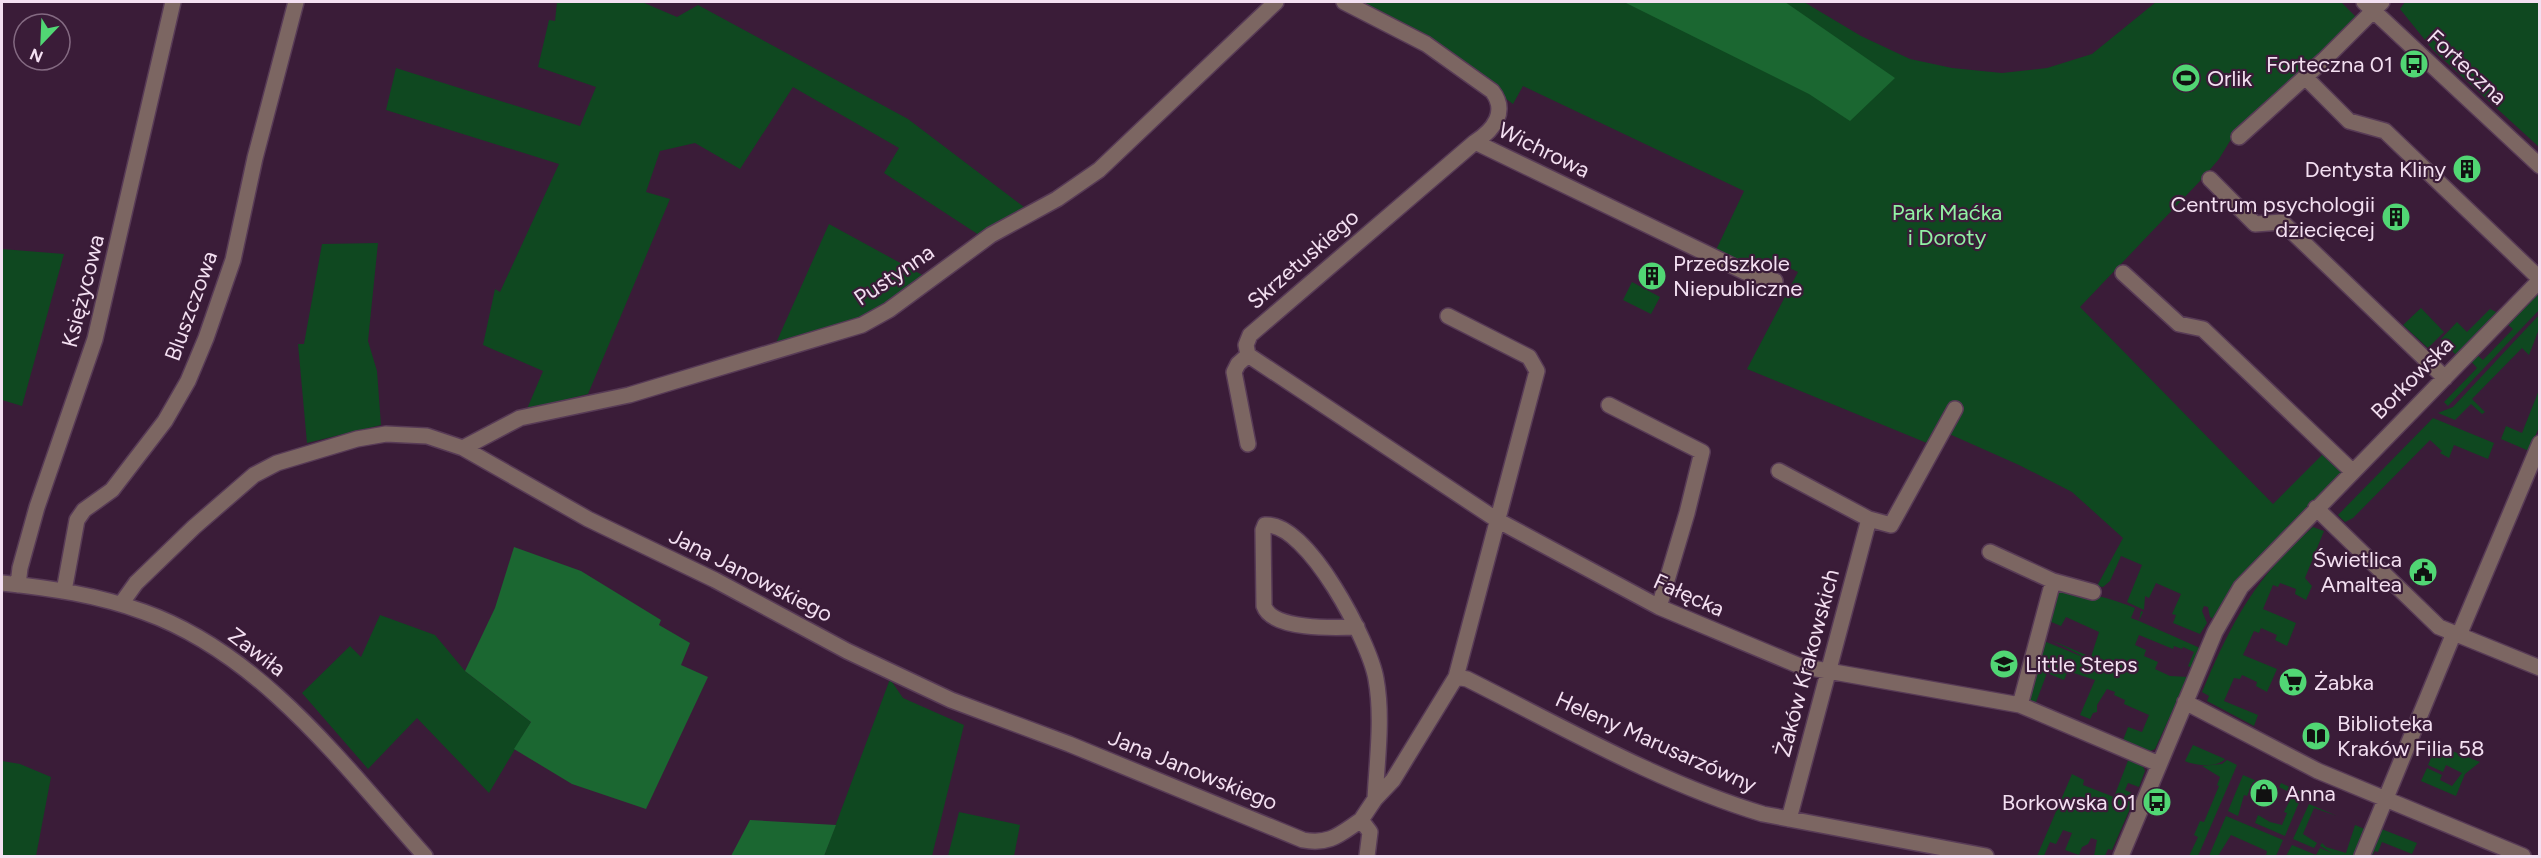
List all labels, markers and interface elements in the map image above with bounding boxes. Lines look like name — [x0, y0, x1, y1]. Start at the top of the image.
north arrow — [12, 12, 72, 72]
street label: Forteczna — [2422, 24, 2512, 110]
text: N — [27, 44, 46, 67]
bus stop icon: Forteczna 01 — [2398, 48, 2430, 80]
place label: Forteczna 01 — [2266, 51, 2393, 78]
sports icon: Orlik — [2170, 62, 2202, 94]
place label: Orlik — [2207, 65, 2252, 92]
street label: Wichrowa — [1494, 116, 1594, 184]
building icon: Dentysta Kliny — [2451, 153, 2483, 185]
place label: Dentysta Kliny — [2304, 156, 2446, 183]
place label: Centrum psychologii dziecięcej — [2170, 191, 2375, 243]
park label: Park Maćka i Doroty — [1892, 199, 2002, 251]
building icon: Centrum psychologii dziecięcej — [2380, 201, 2412, 233]
street label: Skrzetuskiego — [1242, 203, 1364, 315]
street label: Księżycowa — [56, 232, 110, 350]
street label: Pustynna — [849, 238, 939, 312]
street label: Bluszczowa — [159, 247, 223, 365]
place label: Przedszkole Niepubliczne — [1673, 250, 1802, 302]
building icon: Przedszkole Niepubliczne — [1636, 260, 1668, 292]
street label: Borkowska — [2365, 331, 2459, 425]
street label: Jana Janowskiego — [665, 522, 837, 628]
place label: Świetlica Amaltea — [2313, 546, 2402, 598]
public building icon: Świetlica Amaltea — [2407, 556, 2439, 588]
street label: Żaków Krakowskich — [1769, 566, 1845, 760]
street label: Fałęcka — [1649, 567, 1729, 623]
street label: Zawiła — [223, 622, 291, 682]
school or university icon: Little Steps — [1988, 648, 2020, 680]
place label: Little Steps — [2025, 651, 2138, 678]
supermarket icon: Żabka — [2277, 666, 2309, 698]
place label: Żabka — [2314, 669, 2374, 696]
street label: Heleny Marusarzówny — [1551, 686, 1761, 799]
place label: Biblioteka Kraków Filia 58 — [2337, 710, 2484, 762]
library icon: Biblioteka Kraków Filia 58 — [2300, 720, 2332, 752]
street label: Jana Janowskiego — [1105, 724, 1281, 816]
shop icon: Anna — [2248, 777, 2280, 809]
place label: Anna — [2285, 780, 2336, 807]
bus stop icon: Borkowska 01 — [2141, 786, 2173, 818]
place label: Borkowska 01 — [2002, 789, 2136, 816]

